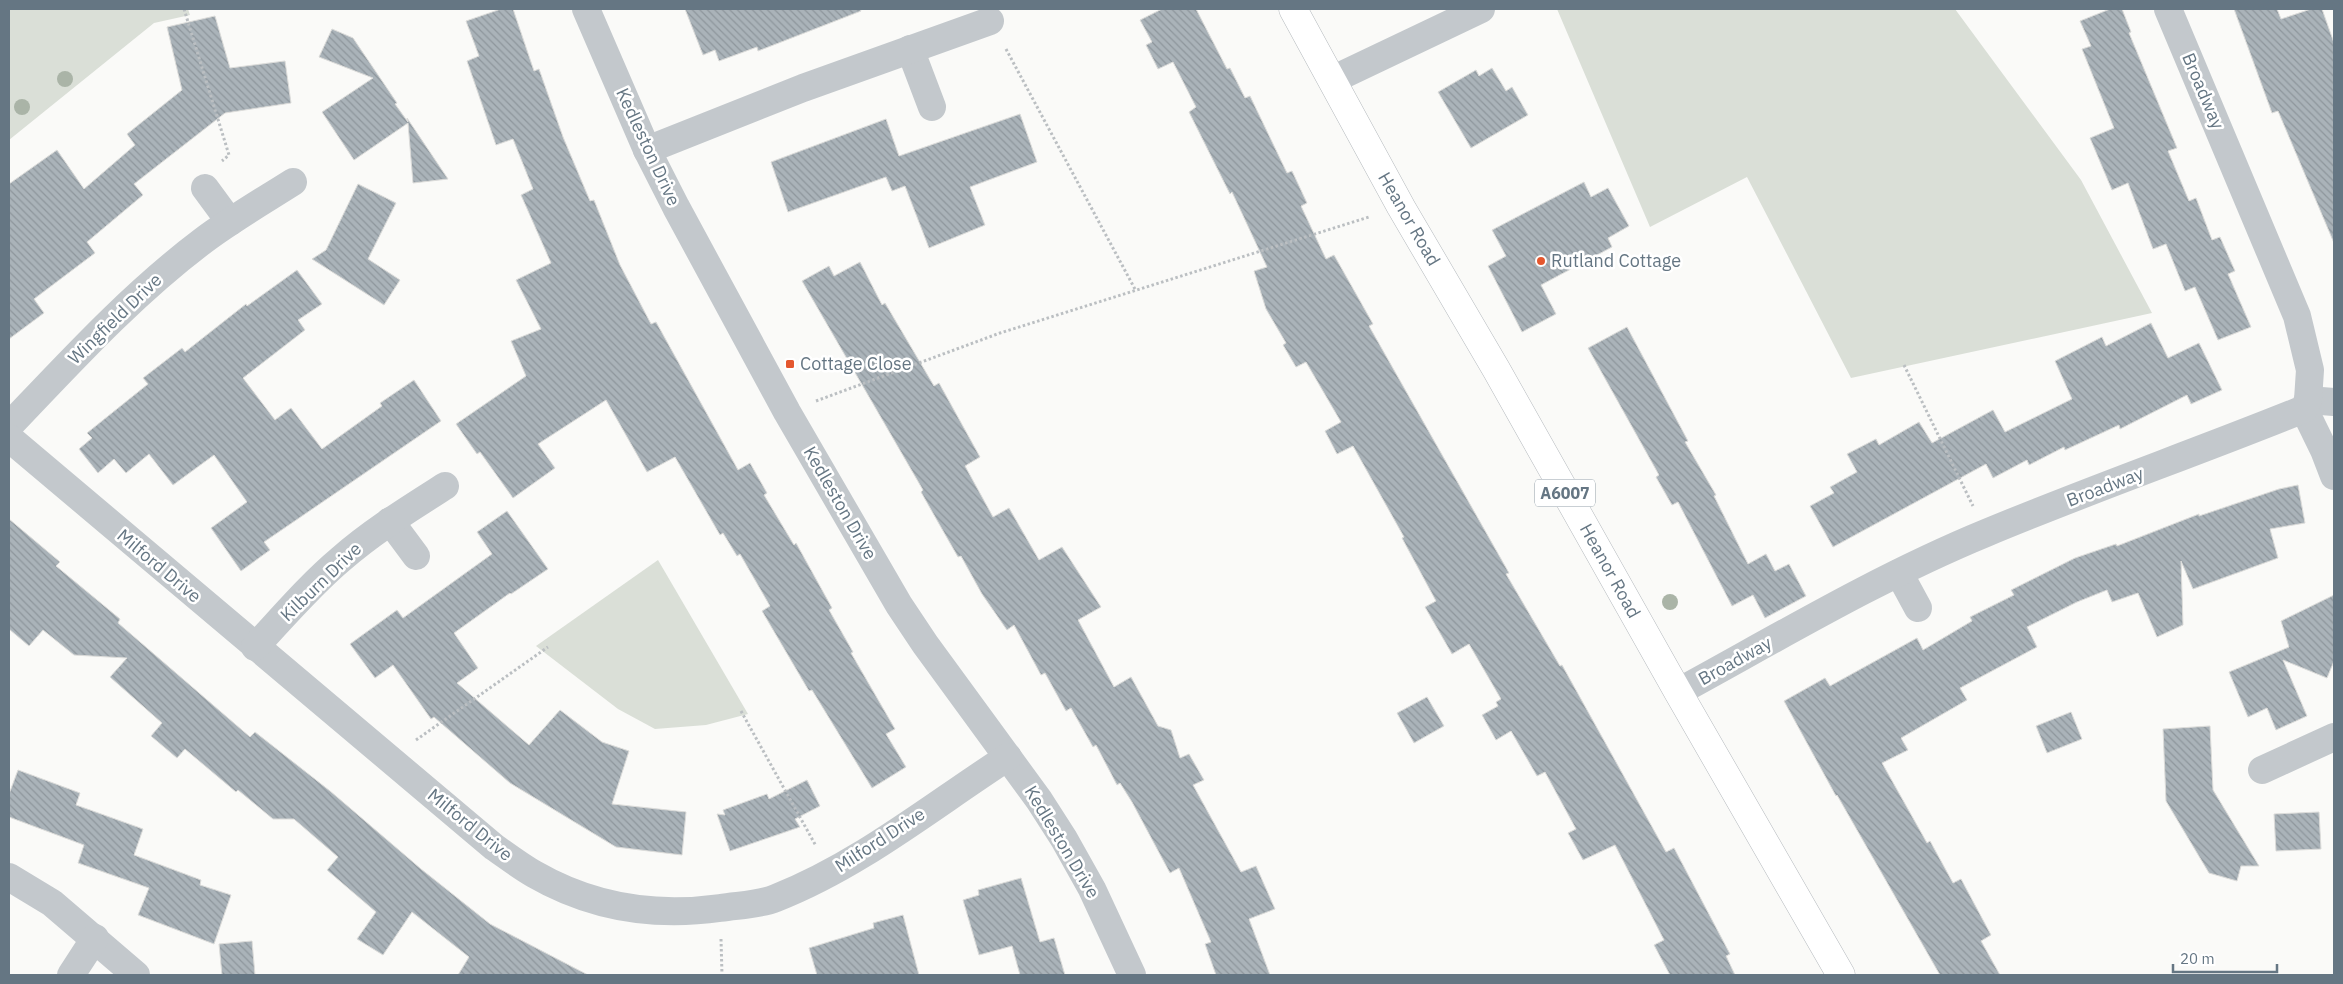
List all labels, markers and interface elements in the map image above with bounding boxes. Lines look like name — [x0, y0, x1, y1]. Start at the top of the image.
street label: Broadway — [2177, 49, 2230, 132]
street label: Kedleston Drive — [611, 84, 686, 209]
street label: Heanor Road — [1373, 168, 1446, 270]
place label: Rutland Cottage — [1551, 249, 1681, 272]
marker: Rutland Cottage — [1535, 255, 1547, 267]
street label: Wingfield Drive — [63, 268, 167, 369]
place label: Cottage Close — [800, 352, 912, 375]
marker: Cottage Close — [784, 358, 796, 370]
street label: Kedleston Drive — [799, 442, 882, 564]
street label: Broadway — [2063, 461, 2147, 512]
road number: A6007 — [1535, 479, 1595, 506]
street label: Heanor Road — [1575, 519, 1646, 622]
street label: Milford Drive — [113, 524, 206, 608]
street label: Kilburn Drive — [275, 537, 366, 626]
street label: Broadway — [1694, 631, 1776, 690]
street label: Kedleston Drive — [1020, 781, 1105, 902]
street label: Milford Drive — [423, 783, 518, 866]
street label: Milford Drive — [830, 802, 929, 877]
scale bar — [2173, 942, 2277, 974]
text: 20 m — [2180, 949, 2215, 968]

